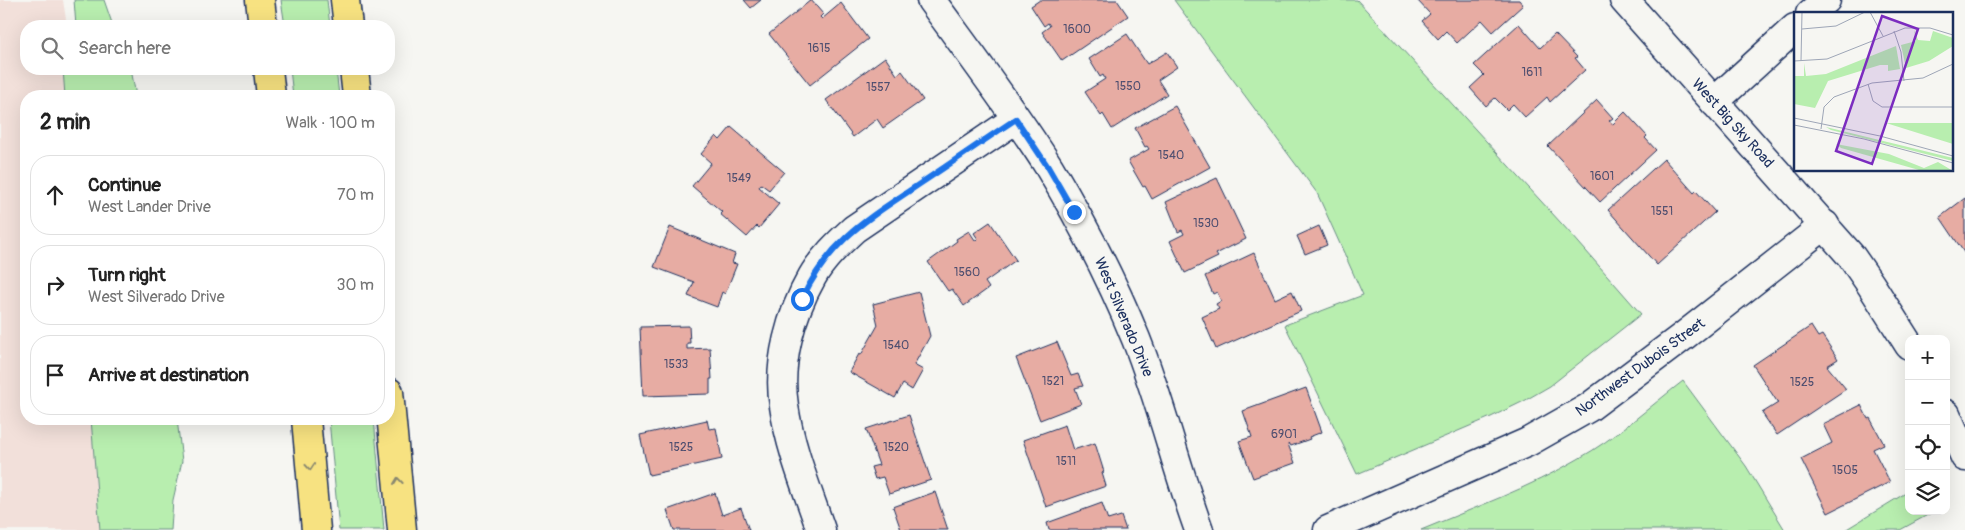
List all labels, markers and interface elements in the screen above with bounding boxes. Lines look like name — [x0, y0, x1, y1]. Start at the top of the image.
inset map — [1794, 12, 1952, 171]
search box — [20, 20, 395, 75]
house number: 1600 — [1063, 22, 1091, 37]
icon: search — [38, 34, 66, 62]
text: Search here — [78, 36, 171, 60]
house number: 1615 — [808, 41, 830, 56]
house number: 1611 — [1521, 65, 1543, 80]
street label: West Big Sky Road — [1687, 75, 1778, 172]
house number: 1550 — [1115, 79, 1141, 94]
house number: 1557 — [866, 80, 891, 95]
text: 2 min — [40, 109, 90, 136]
text: Walk · 100 m — [286, 113, 375, 133]
house number: 1540 — [1158, 148, 1184, 163]
house number: 1601 — [1590, 169, 1614, 184]
house number: 1549 — [727, 171, 751, 186]
text: Continue — [88, 173, 161, 197]
icon: ahead — [41, 181, 69, 209]
text: 70 m — [337, 185, 374, 205]
text: West Lander Drive — [88, 197, 211, 217]
route end — [1063, 201, 1086, 224]
house number: 1551 — [1651, 204, 1673, 219]
house number: 1530 — [1193, 216, 1219, 231]
street label: West Silverado Drive — [1090, 255, 1158, 380]
text: Turn right — [88, 263, 166, 287]
house number: 1560 — [954, 265, 980, 280]
icon: right — [41, 271, 69, 299]
text: 30 m — [336, 275, 374, 295]
text: West Silverado Drive — [88, 287, 225, 307]
route start — [791, 288, 814, 311]
street label: Northwest Dubois Street — [1572, 313, 1710, 421]
map controls — [1905, 335, 1950, 515]
button: + — [1905, 335, 1950, 380]
house number: 1540 — [883, 338, 909, 353]
house number: 1533 — [664, 357, 689, 372]
icon: arrive — [41, 361, 69, 389]
text: Arrive at destination — [88, 363, 249, 387]
house number: 1521 — [1042, 374, 1064, 389]
house number: 1525 — [1790, 375, 1814, 390]
button: − — [1905, 380, 1950, 425]
button: locate — [1905, 425, 1950, 470]
house number: 6901 — [1271, 427, 1297, 442]
house number: 1525 — [669, 440, 693, 455]
house number: 1520 — [883, 440, 909, 455]
house number: 1511 — [1056, 454, 1076, 469]
house number: 1505 — [1832, 463, 1858, 478]
one-way arrow — [305, 464, 316, 472]
button: layers — [1905, 470, 1950, 515]
one-way arrow — [393, 477, 404, 485]

